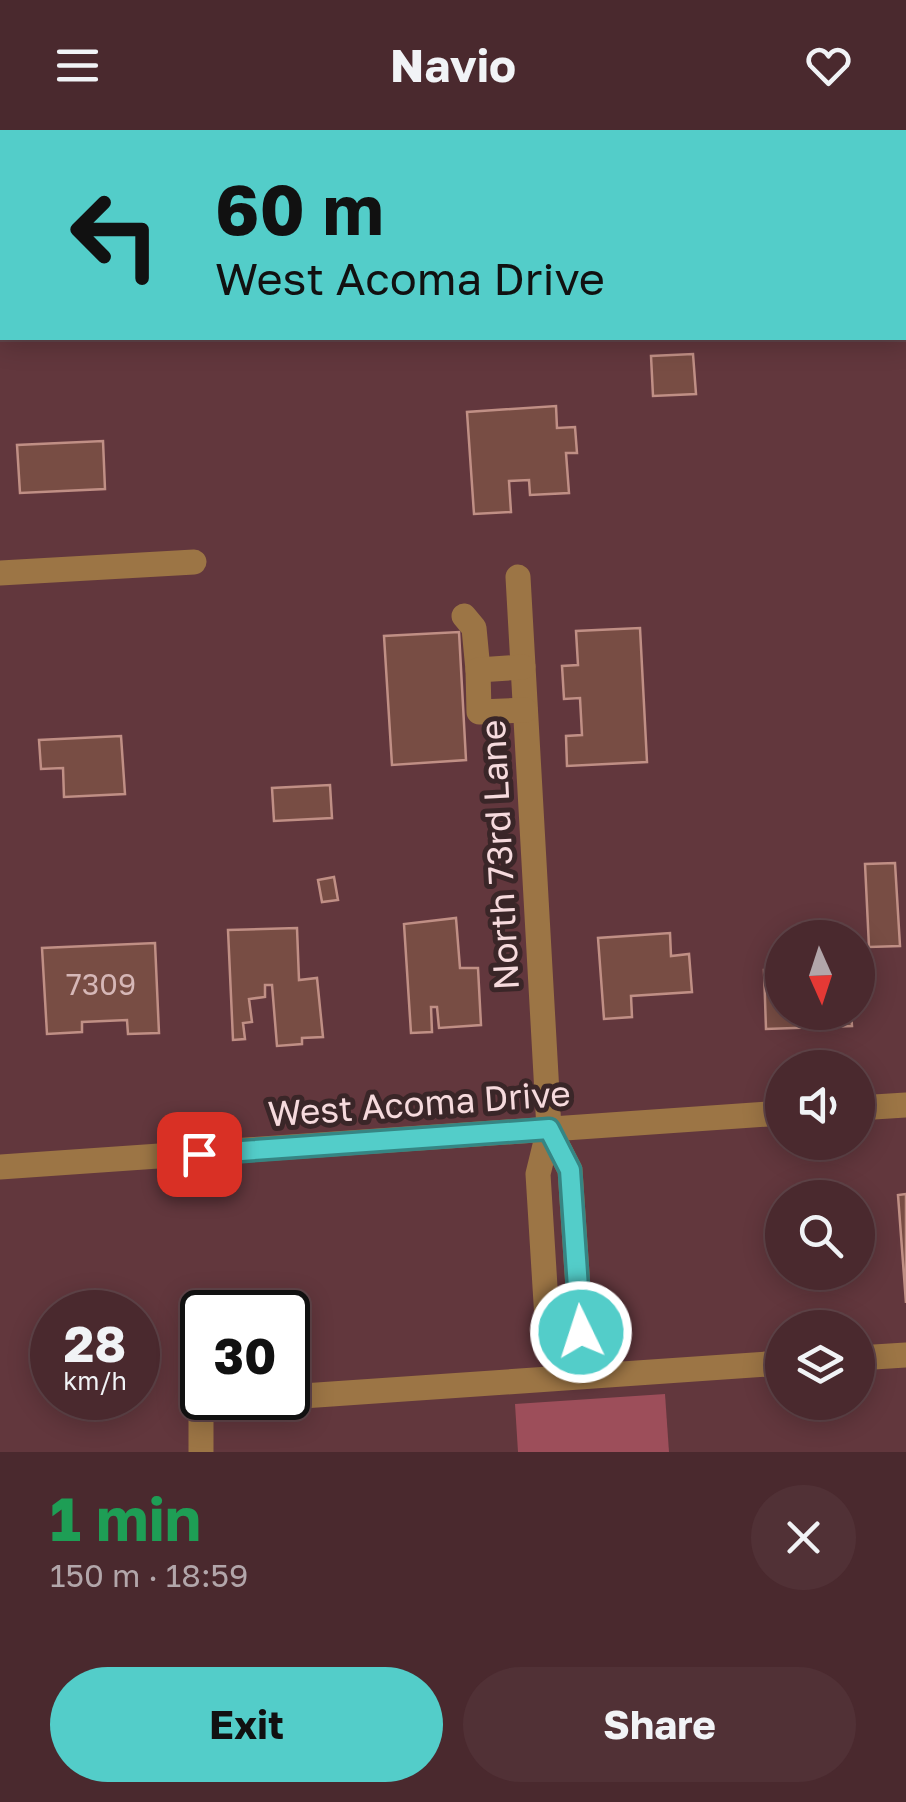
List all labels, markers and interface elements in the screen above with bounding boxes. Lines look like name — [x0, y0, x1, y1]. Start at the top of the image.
icon: menu — [50, 38, 105, 93]
text: Navio — [390, 38, 516, 92]
icon: heart — [801, 38, 856, 93]
text: 60 m — [215, 166, 384, 250]
icon: left — [50, 170, 180, 300]
text: West Acoma Drive — [215, 251, 605, 305]
street label: North 73rd Lane — [471, 719, 527, 991]
north arrow — [765, 920, 875, 1030]
map controls — [765, 920, 875, 1420]
house number: 7309 — [66, 966, 136, 1002]
button: sound — [765, 1050, 875, 1160]
street label: West Acoma Drive — [266, 1071, 572, 1135]
pin — [157, 1112, 242, 1197]
icon: arrive — [172, 1127, 227, 1182]
button: search — [765, 1180, 875, 1290]
position arrow — [529, 1280, 633, 1384]
speed limit sign: 30 — [180, 1290, 310, 1420]
button: layers — [765, 1310, 875, 1420]
text: 28 — [64, 1313, 126, 1373]
text: km/h — [63, 1365, 127, 1396]
text: 1 min — [50, 1482, 201, 1554]
button: close — [751, 1485, 856, 1590]
text: 150 m · 18:59 — [50, 1556, 248, 1594]
button: Exit — [50, 1667, 443, 1782]
button: Share — [463, 1667, 856, 1782]

